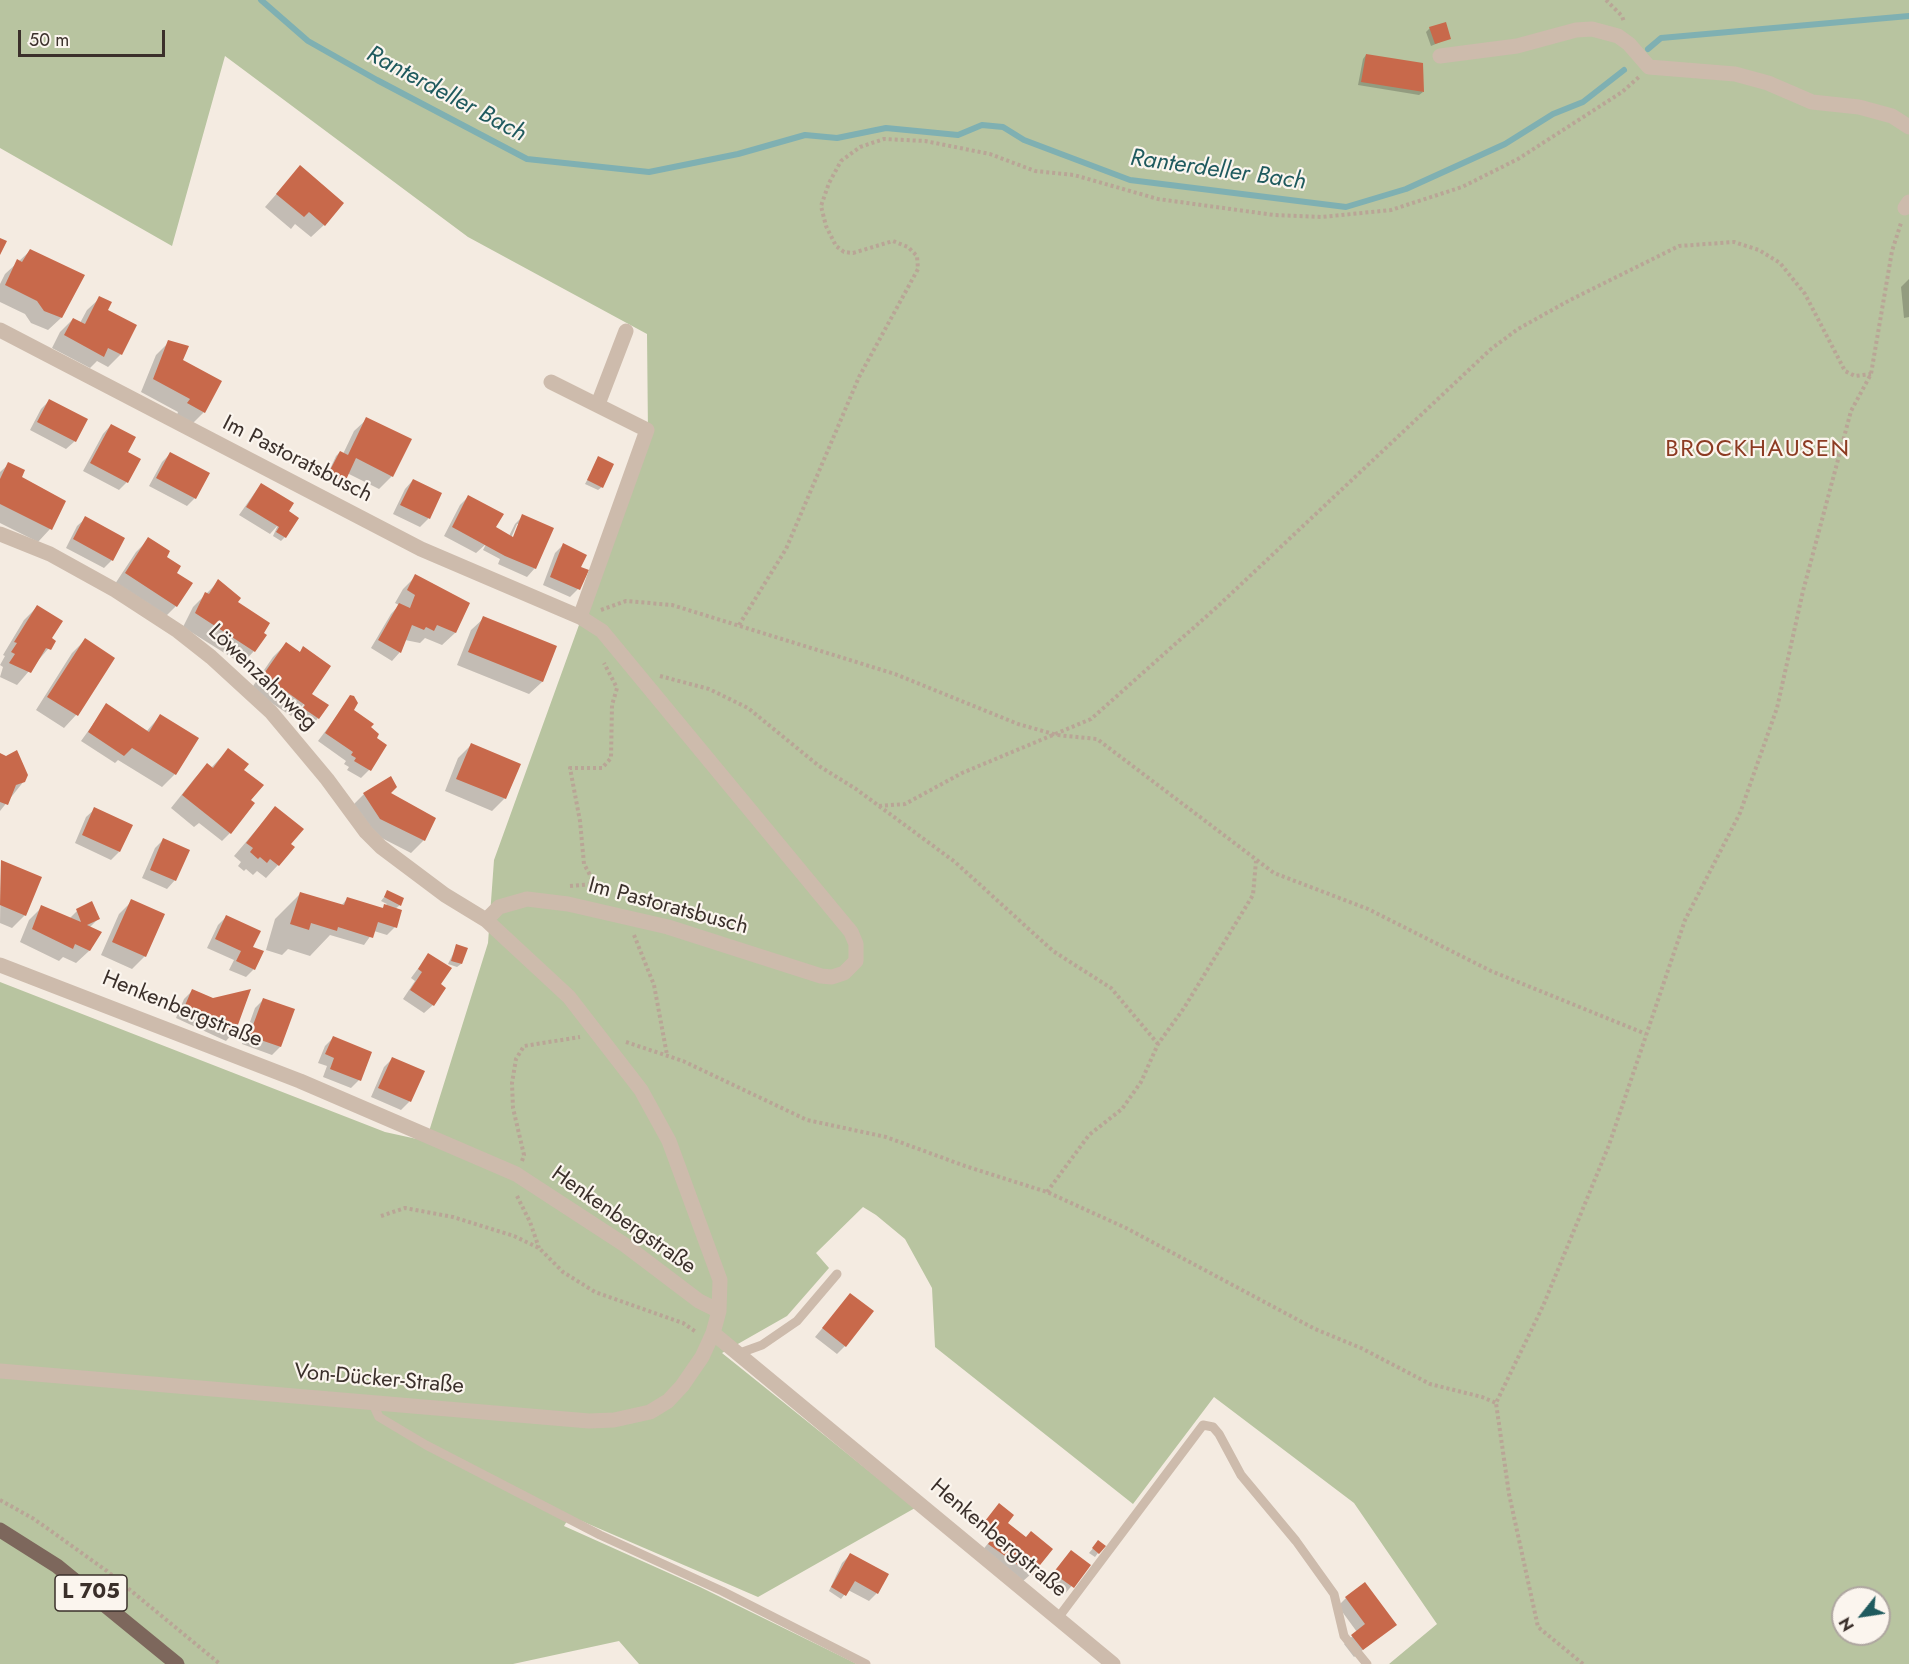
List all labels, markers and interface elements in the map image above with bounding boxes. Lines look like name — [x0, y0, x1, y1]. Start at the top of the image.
scale bar — [21, 18, 168, 56]
text: 50 m — [29, 27, 69, 53]
water label: Ranterdeller Bach — [361, 41, 531, 149]
water label: Ranterdeller Bach — [1128, 144, 1308, 198]
street label: Im Pastoratsbusch — [218, 411, 376, 509]
district label: BROCKHAUSEN — [1665, 436, 1851, 464]
street label: Löwenzahnweg — [202, 619, 322, 737]
street label: Im Pastoratsbusch — [585, 873, 751, 941]
street label: Henkenbergstraße — [98, 966, 266, 1054]
street label: Henkenbergstraße — [546, 1161, 700, 1281]
street label: Von-Dücker-Straße — [293, 1359, 465, 1401]
street label: Henkenbergstraße — [924, 1474, 1072, 1604]
road number: L 705 — [55, 1575, 127, 1611]
north arrow — [1831, 1586, 1891, 1646]
text: N — [1834, 1613, 1860, 1636]

